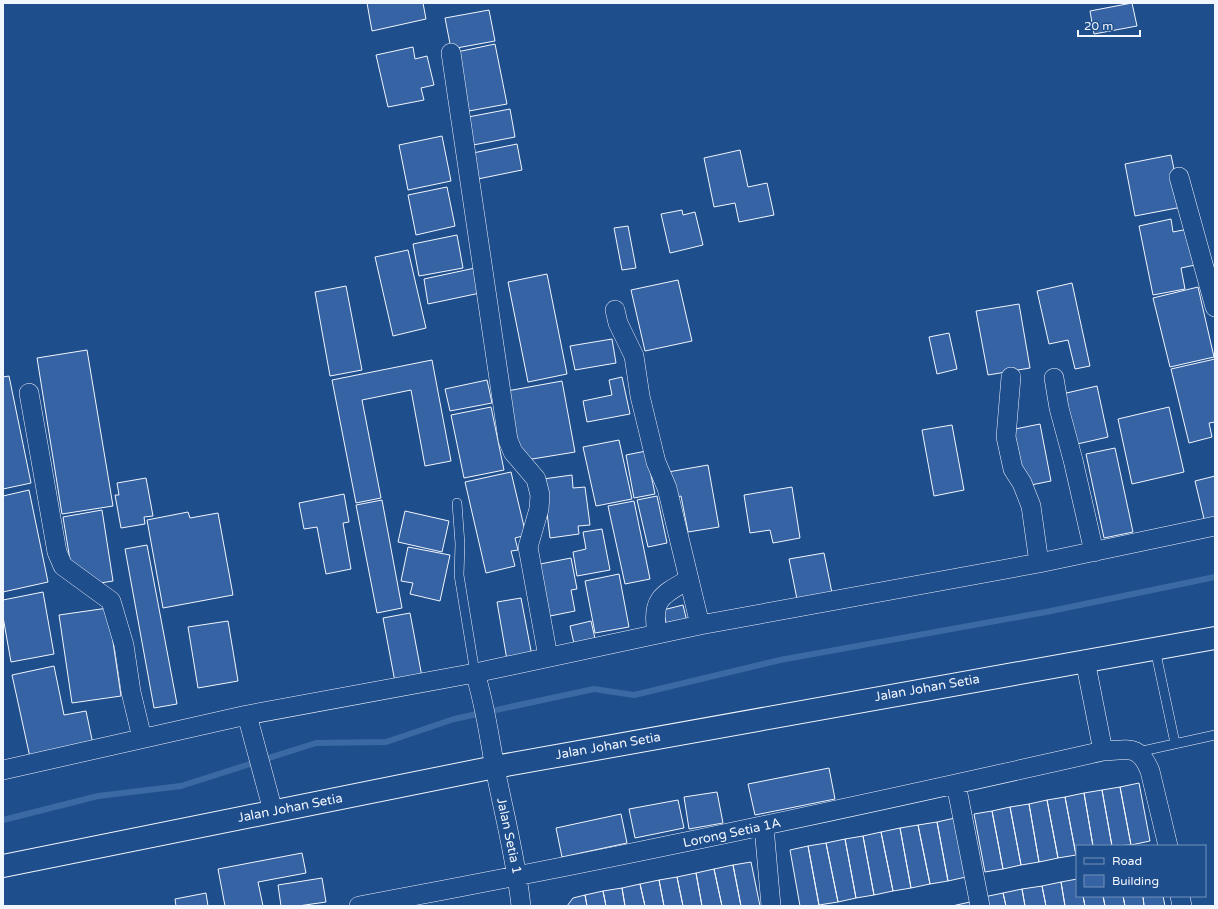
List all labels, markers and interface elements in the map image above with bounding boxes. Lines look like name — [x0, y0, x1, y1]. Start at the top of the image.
scale bar — [1078, 12, 1140, 38]
text: 20 m — [1084, 19, 1113, 33]
street label: Jalan Johan Setia — [873, 671, 981, 705]
street label: Jalan Johan Setia — [554, 729, 662, 763]
street label: Jalan Johan Setia — [236, 790, 344, 826]
street label: Jalan Setia 1 — [493, 796, 525, 876]
street label: Lorong Setia 1A — [682, 815, 783, 851]
legend — [1076, 845, 1206, 897]
text: Road — [1112, 854, 1142, 868]
text: Building — [1112, 874, 1159, 888]

